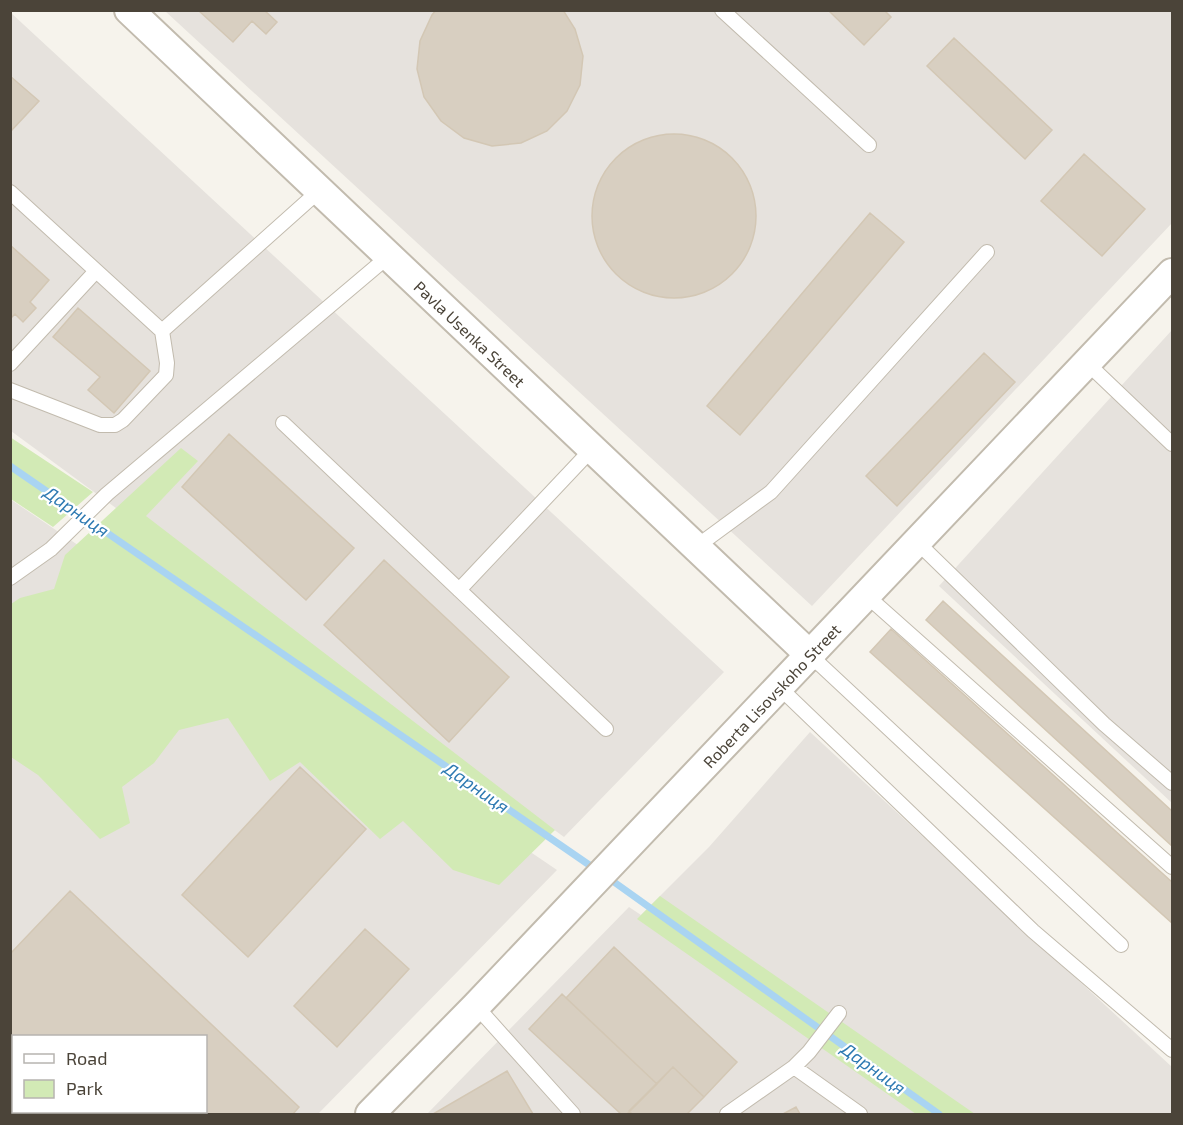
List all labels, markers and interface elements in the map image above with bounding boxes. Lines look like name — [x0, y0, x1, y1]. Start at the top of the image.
street label: Pavla Usenka Street — [411, 276, 530, 390]
water label: Дарниця — [39, 480, 114, 541]
street label: Roberta Lisovskoho Street — [699, 619, 844, 771]
water label: Дарниця — [439, 756, 514, 817]
legend — [12, 1035, 207, 1113]
water label: Дарниця — [837, 1037, 910, 1099]
text: Road — [66, 1047, 107, 1069]
text: Park — [66, 1077, 103, 1099]

